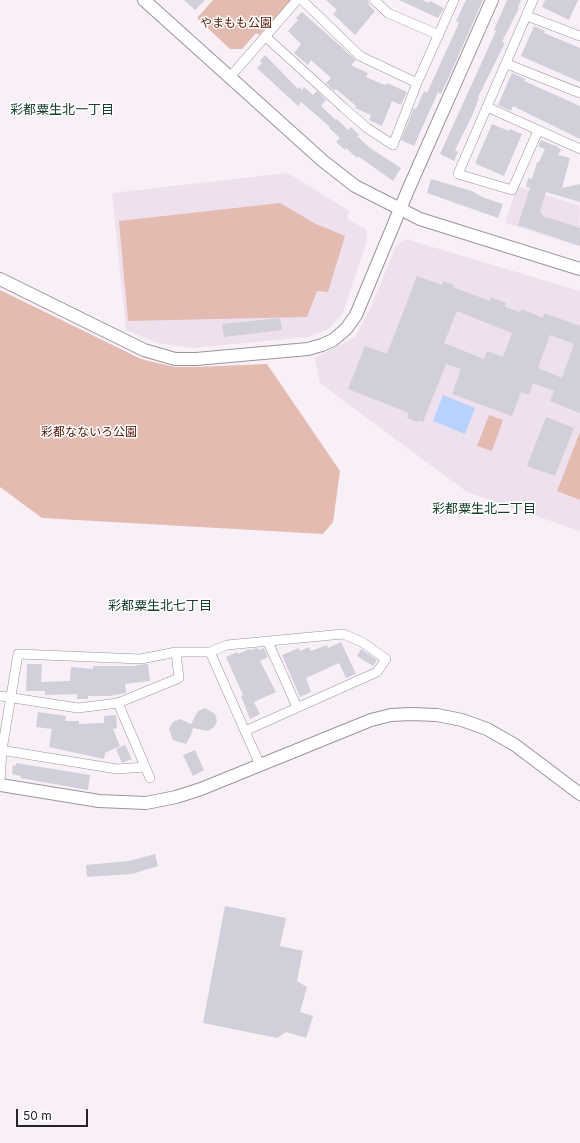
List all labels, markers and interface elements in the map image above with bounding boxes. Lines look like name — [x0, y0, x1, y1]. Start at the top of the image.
park label: やまもも公園 — [200, 16, 272, 30]
district label: 彩都粟生北一丁目 — [10, 102, 114, 118]
park label: 彩都なないろ公園 — [41, 425, 137, 439]
district label: 彩都粟生北二丁目 — [432, 501, 536, 517]
district label: 彩都粟生北七丁目 — [108, 598, 212, 614]
scale bar — [18, 1101, 90, 1127]
text: 50 m — [23, 1108, 52, 1123]

